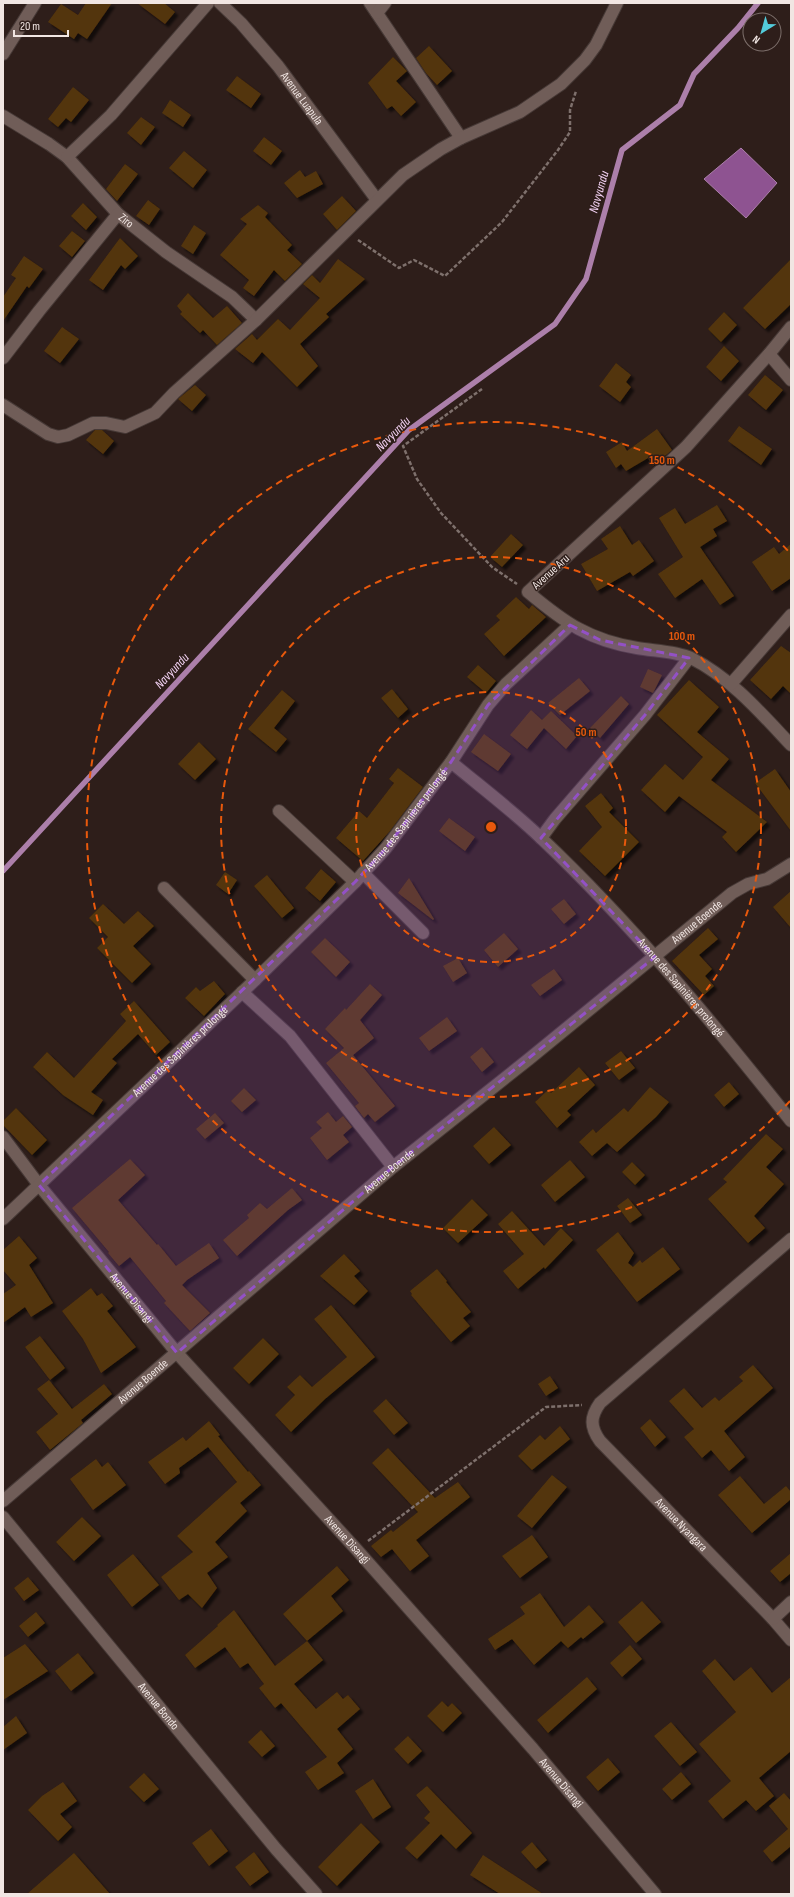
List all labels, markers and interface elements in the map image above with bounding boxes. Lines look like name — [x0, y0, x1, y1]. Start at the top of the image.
scale bar — [14, 12, 68, 38]
north arrow — [742, 12, 782, 52]
text: 20 m — [20, 19, 40, 34]
text: N — [750, 33, 763, 47]
street label: Avenue Luapula — [277, 68, 327, 128]
water label: Navyundu — [585, 168, 613, 215]
street label: Ziro — [115, 210, 137, 231]
water label: Navyundu — [372, 413, 414, 455]
text: 150 m — [649, 453, 675, 468]
street label: Avenue Aru — [528, 551, 573, 593]
text: 100 m — [669, 629, 695, 644]
water label: Navyundu — [151, 649, 193, 692]
text: 50 m — [576, 725, 596, 740]
street label: Avenue des Sapinières prolongé — [361, 765, 451, 875]
centre of rings — [484, 820, 498, 834]
street label: Avenue Boende — [668, 896, 726, 948]
street label: Avenue des Sapinières prolongé — [634, 934, 728, 1040]
street label: Avenue des Sapinières prolongé — [128, 1002, 231, 1101]
street label: Avenue Boende — [360, 1145, 418, 1197]
street label: Avenue Disangi — [106, 1269, 157, 1326]
street label: Avenue Boende — [114, 1356, 171, 1408]
street label: Avenue Nyangara — [651, 1494, 711, 1555]
street label: Avenue Disangi — [321, 1511, 373, 1567]
street label: Avenue Bondo — [134, 1679, 182, 1733]
street label: Avenue Disangi — [536, 1754, 587, 1811]

